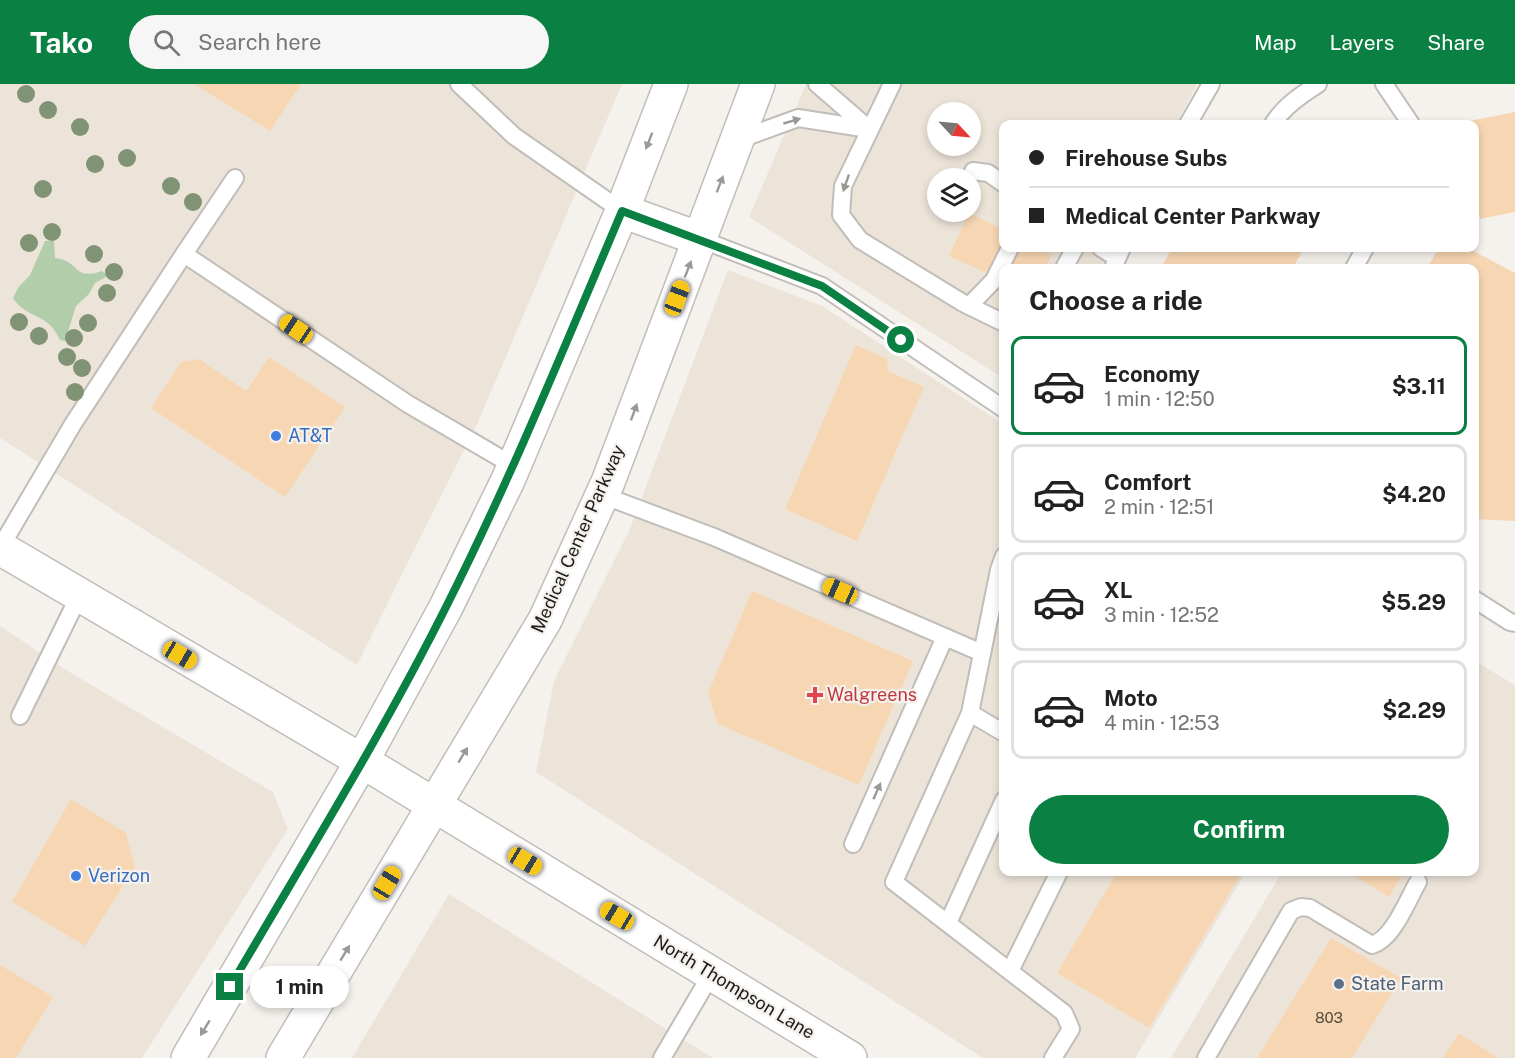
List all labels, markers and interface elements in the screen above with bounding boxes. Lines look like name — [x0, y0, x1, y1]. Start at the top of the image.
search box — [129, 15, 549, 69]
text: Tako — [30, 26, 93, 59]
icon: search — [150, 26, 183, 59]
text: Search here — [198, 29, 322, 55]
text: Map — [1254, 30, 1297, 55]
text: Layers — [1330, 30, 1394, 55]
text: Share — [1427, 30, 1485, 55]
north arrow — [927, 102, 981, 156]
map controls — [927, 102, 981, 222]
one-way arrow — [783, 116, 801, 126]
one-way arrow — [643, 133, 653, 151]
text: Firehouse Subs — [1065, 145, 1227, 171]
button: layers — [927, 168, 981, 222]
one-way arrow — [841, 174, 851, 192]
one-way arrow — [716, 175, 726, 193]
text: Medical Center Parkway — [1065, 203, 1320, 229]
one-way arrow — [684, 260, 693, 278]
car — [662, 278, 692, 318]
text: Choose a ride — [1029, 284, 1203, 316]
car — [276, 311, 316, 347]
route start — [887, 326, 914, 353]
icon: car — [1032, 359, 1086, 413]
text: Economy — [1104, 361, 1200, 387]
text: $3.11 — [1392, 373, 1446, 399]
text: 1 min · 12:50 — [1104, 387, 1215, 411]
one-way arrow — [629, 403, 639, 421]
place label: AT&T — [288, 425, 333, 446]
marker: AT&T — [269, 429, 283, 443]
street label: Medical Center Parkway — [527, 441, 629, 636]
icon: car — [1032, 467, 1086, 521]
text: Comfort — [1104, 469, 1191, 495]
text: $4.20 — [1382, 481, 1446, 507]
text: 2 min · 12:51 — [1104, 495, 1214, 519]
car — [820, 575, 860, 607]
icon: car — [1032, 575, 1086, 629]
text: XL — [1104, 577, 1132, 603]
text: $5.29 — [1381, 589, 1446, 615]
text: 3 min · 12:52 — [1104, 603, 1219, 627]
car — [160, 638, 200, 672]
icon: car — [1032, 683, 1086, 737]
place label: Walgreens — [827, 684, 917, 705]
text: Moto — [1104, 685, 1158, 711]
marker: Walgreens — [808, 688, 822, 702]
text: $2.29 — [1382, 697, 1446, 723]
text: 4 min · 12:53 — [1104, 711, 1220, 735]
one-way arrow — [458, 746, 468, 763]
one-way arrow — [872, 781, 882, 799]
button: Confirm — [1029, 795, 1449, 864]
car — [505, 844, 545, 878]
car — [370, 863, 404, 903]
place label: Verizon — [88, 865, 150, 886]
marker: Verizon — [69, 869, 83, 883]
car — [597, 899, 637, 933]
street label: North Thompson Lane — [650, 930, 819, 1043]
one-way arrow — [339, 945, 349, 962]
callout: 1 min — [251, 966, 350, 1008]
route end — [216, 973, 243, 1000]
place label: State Farm — [1351, 973, 1444, 994]
text: 1 min — [275, 975, 324, 999]
marker: State Farm — [1332, 977, 1346, 991]
house number: 803 — [1315, 1009, 1343, 1026]
one-way arrow — [200, 1020, 210, 1037]

